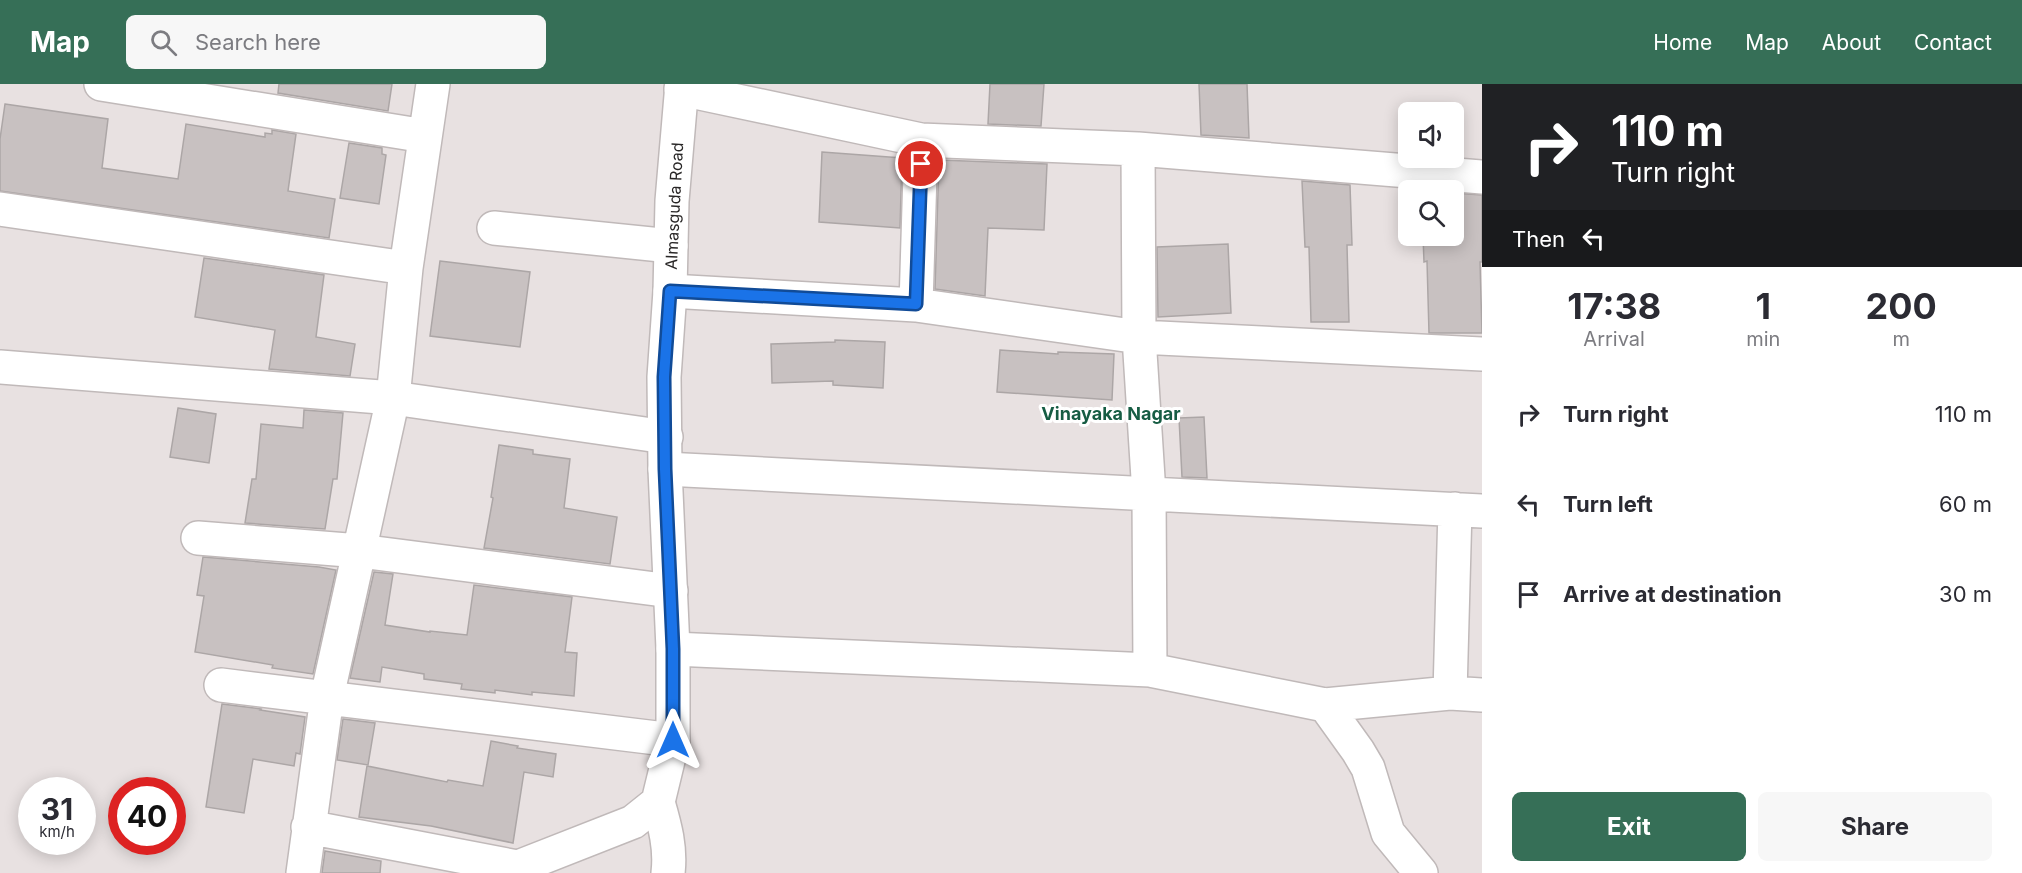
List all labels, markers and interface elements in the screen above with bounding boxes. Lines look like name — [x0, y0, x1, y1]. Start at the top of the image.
search box — [126, 15, 546, 69]
text: Map — [30, 25, 90, 59]
icon: search — [147, 26, 180, 59]
text: Search here — [195, 29, 321, 55]
text: Home — [1653, 30, 1712, 55]
text: Map — [1745, 30, 1789, 55]
text: About — [1822, 30, 1881, 55]
text: Contact — [1914, 30, 1992, 55]
map controls — [1398, 102, 1464, 246]
button: sound — [1398, 102, 1464, 168]
text: 110 m — [1611, 105, 1724, 156]
icon: right — [1512, 108, 1590, 186]
pin — [895, 138, 946, 189]
street label: Almasguda Road — [661, 142, 687, 270]
icon: arrive — [904, 147, 937, 180]
text: Turn right — [1611, 156, 1735, 189]
button: search — [1398, 180, 1464, 246]
icon: left — [1577, 222, 1610, 255]
text: Then — [1512, 226, 1565, 252]
text: 17:38 — [1567, 284, 1661, 328]
text: 1 — [1756, 284, 1771, 328]
text: 200 — [1866, 284, 1937, 328]
text: Arrival — [1583, 327, 1645, 351]
text: min — [1746, 327, 1780, 351]
text: m — [1892, 327, 1910, 351]
icon: right — [1512, 398, 1545, 431]
text: Turn right — [1563, 401, 1669, 427]
text: 110 m — [1935, 401, 1992, 427]
district label: Vinayaka Nagar — [1041, 403, 1181, 424]
icon: left — [1512, 488, 1545, 521]
text: Turn left — [1563, 491, 1653, 517]
text: 60 m — [1939, 491, 1992, 517]
icon: arrive — [1512, 578, 1545, 611]
text: Arrive at destination — [1563, 581, 1782, 607]
text: 30 m — [1939, 581, 1992, 607]
position arrow — [641, 708, 705, 772]
speed limit sign: 40 — [108, 777, 186, 855]
text: 31 — [41, 791, 73, 827]
button: Exit — [1512, 792, 1746, 861]
button: Share — [1758, 792, 1992, 861]
text: km/h — [39, 822, 75, 841]

